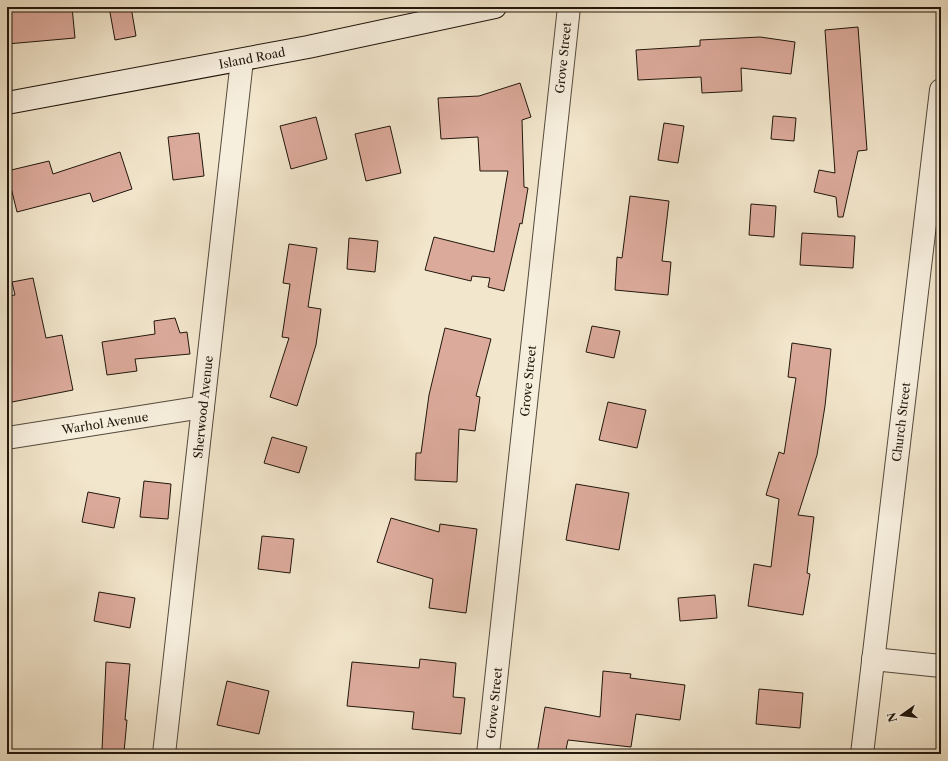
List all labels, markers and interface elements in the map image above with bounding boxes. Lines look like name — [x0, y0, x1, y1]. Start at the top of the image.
street label: Grove Street — [552, 21, 574, 94]
street label: Island Road — [218, 44, 287, 72]
street label: Grove Street — [517, 344, 539, 417]
street label: Sherwood Avenue — [190, 354, 216, 459]
street label: Church Street — [889, 381, 913, 463]
street label: Warhol Avenue — [60, 409, 150, 437]
street label: Grove Street — [483, 666, 505, 739]
north arrow — [882, 695, 922, 735]
text: N — [884, 711, 900, 724]

